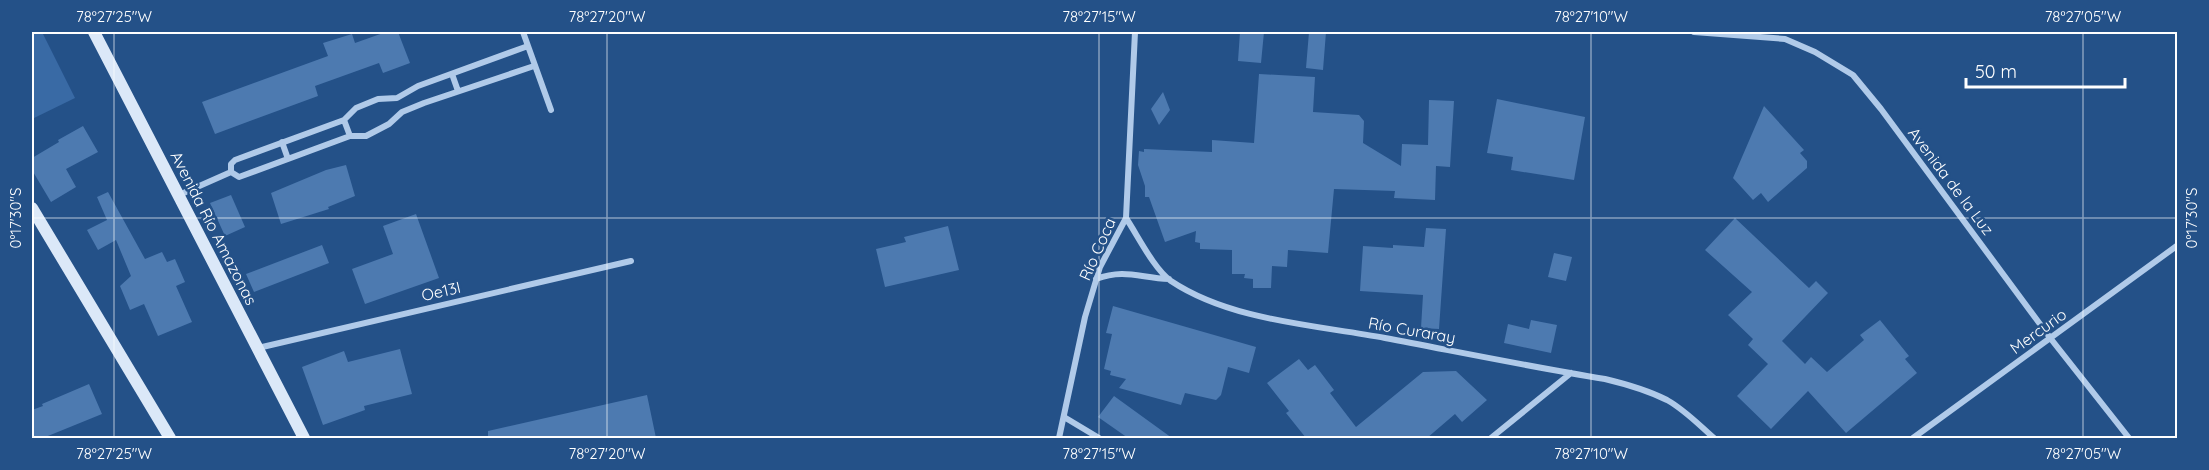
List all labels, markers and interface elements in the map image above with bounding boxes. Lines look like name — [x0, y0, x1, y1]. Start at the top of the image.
text: 78°27'25"W — [76, 7, 153, 26]
text: 78°27'20"W — [569, 7, 646, 26]
text: 78°27'15"W — [1062, 7, 1136, 26]
text: 78°27'10"W — [1554, 7, 1629, 26]
text: 78°27'05"W — [2045, 7, 2122, 26]
scale bar — [1966, 51, 2125, 89]
text: 50 m — [1975, 60, 2017, 83]
street label: Avenida de la Luz — [1904, 123, 1998, 239]
street label: Avenida Río Amazonas — [166, 148, 262, 308]
text: 0°17'30"S — [6, 187, 25, 249]
text: 0°17'30"S — [2182, 187, 2201, 249]
street label: Río Coca — [1074, 215, 1120, 283]
street label: Oe13I — [419, 277, 463, 305]
street label: Mercurio — [2006, 304, 2070, 358]
street label: Río Curaray — [1367, 312, 1457, 348]
text: 78°27'25"W — [76, 444, 153, 463]
text: 78°27'20"W — [569, 444, 646, 463]
text: 78°27'15"W — [1062, 444, 1136, 463]
text: 78°27'10"W — [1554, 444, 1629, 463]
text: 78°27'05"W — [2045, 444, 2122, 463]

